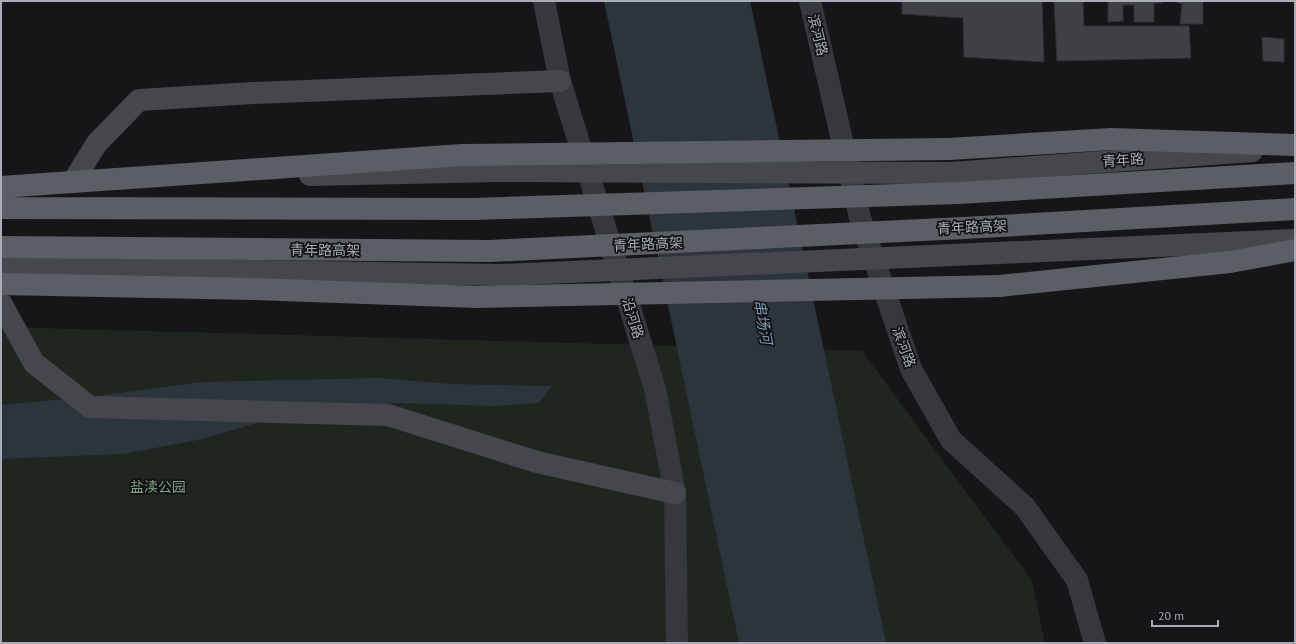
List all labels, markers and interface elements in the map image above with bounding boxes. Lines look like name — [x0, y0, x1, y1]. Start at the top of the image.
street label: 滨河路 — [804, 12, 832, 58]
street label: 青年路 — [1101, 150, 1145, 170]
street label: 青年路高架 — [937, 216, 1007, 238]
street label: 青年路高架 — [613, 233, 683, 255]
street label: 青年路高架 — [290, 240, 360, 260]
street label: 沿河路 — [618, 295, 648, 341]
water label: 串场河 — [750, 298, 777, 349]
street label: 滨河路 — [888, 324, 920, 370]
park label: 盐渎公园 — [130, 478, 186, 496]
scale bar — [1152, 602, 1218, 628]
text: 20 m — [1158, 608, 1184, 623]

